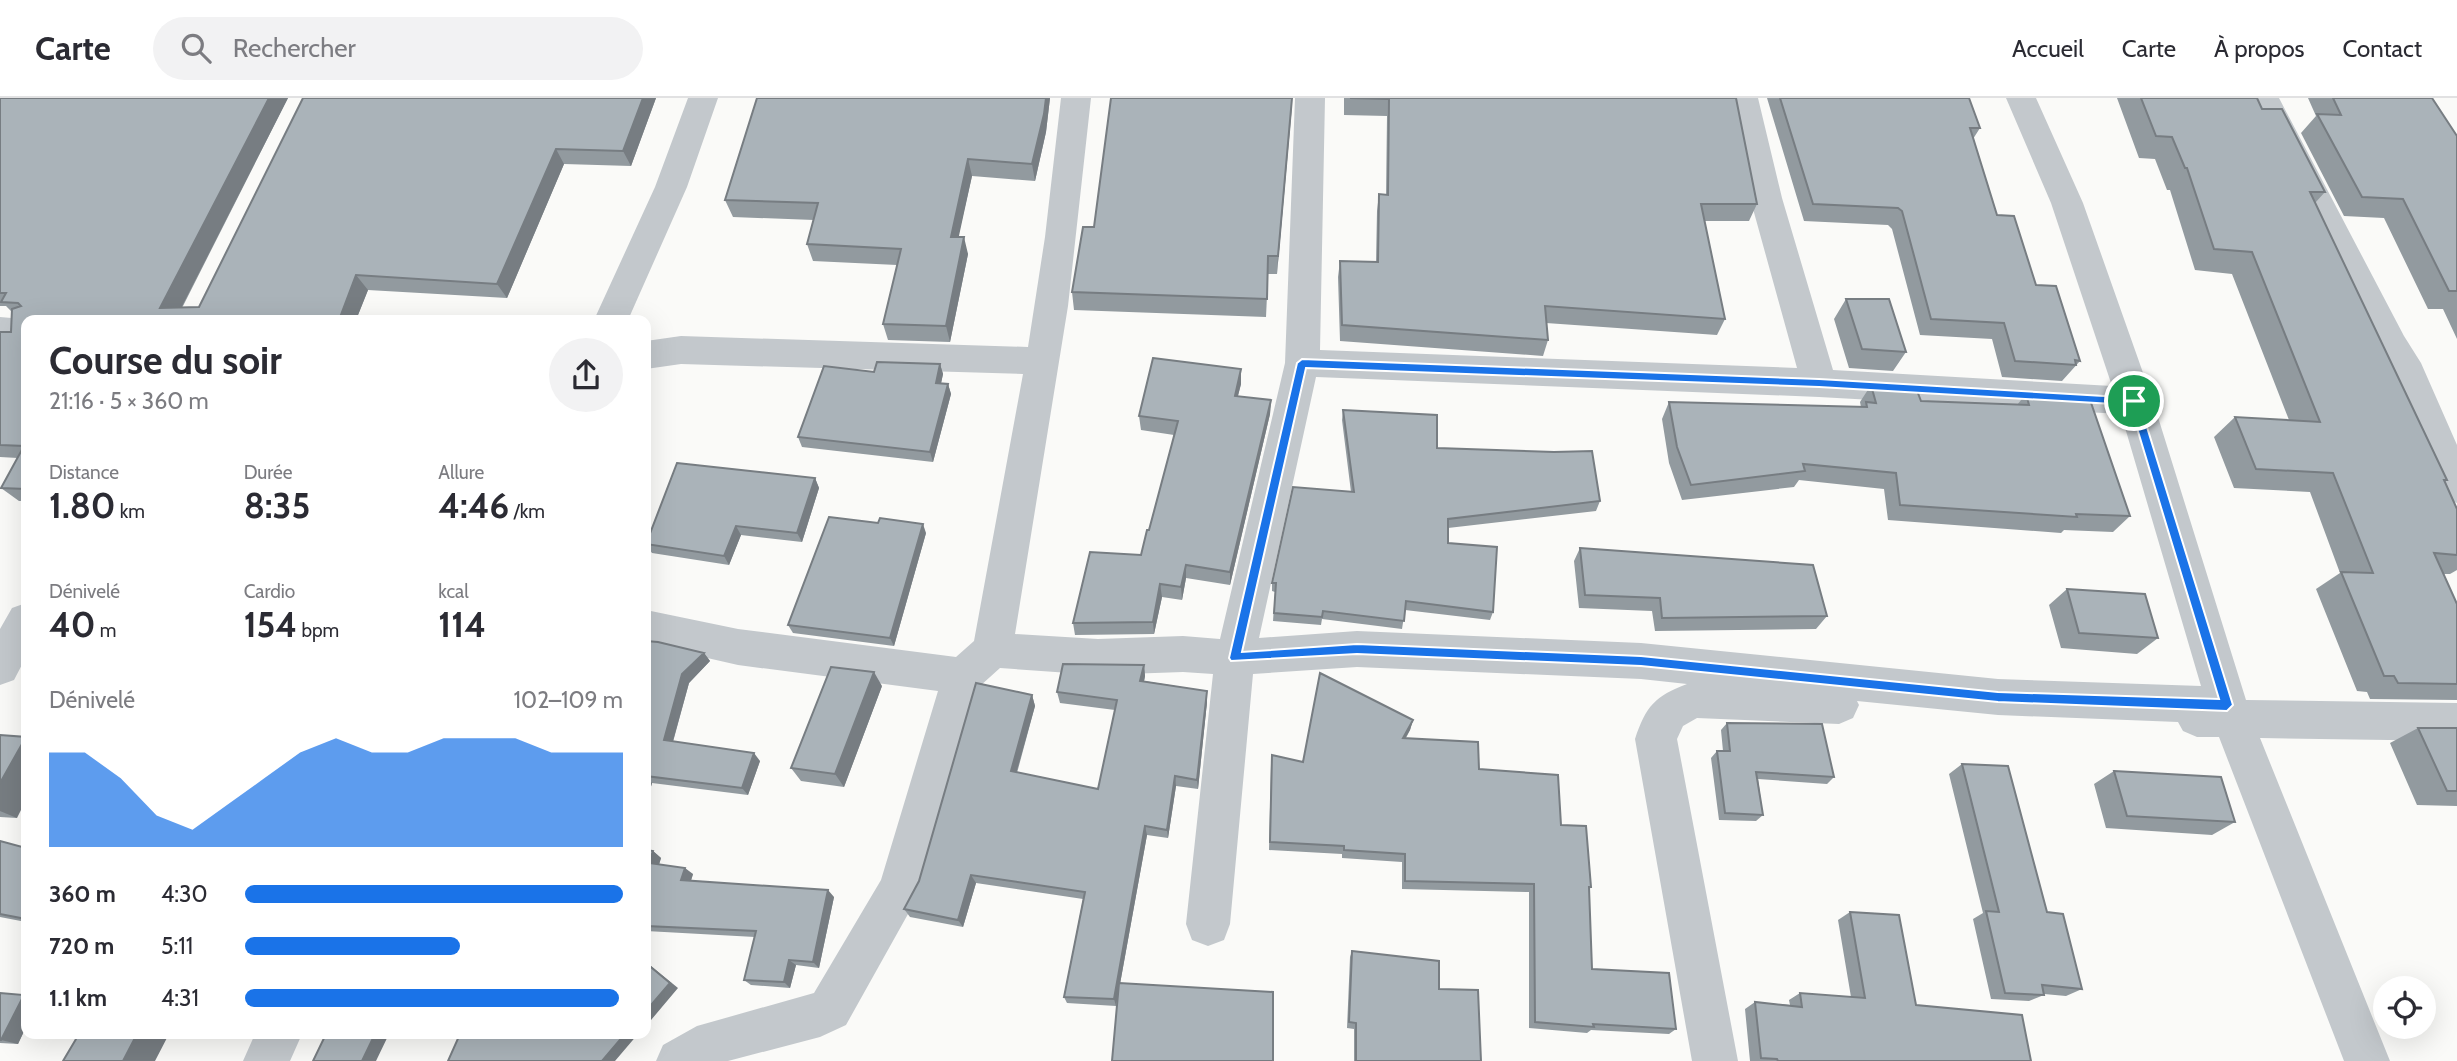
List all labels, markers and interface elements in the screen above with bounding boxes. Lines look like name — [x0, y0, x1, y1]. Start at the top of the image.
search box — [153, 17, 643, 80]
text: Carte — [35, 28, 111, 68]
icon: search — [177, 29, 215, 67]
text: Rechercher — [233, 32, 356, 64]
text: Accueil — [2012, 34, 2084, 63]
text: Carte — [2122, 34, 2176, 63]
text: À propos — [2214, 34, 2305, 63]
text: Contact — [2343, 34, 2422, 63]
text: Course du soir — [49, 337, 282, 384]
button: share — [549, 338, 623, 412]
pin — [2104, 371, 2164, 431]
icon: arrive — [2115, 382, 2153, 420]
text: 21:16 · 5 × 360 m — [49, 387, 209, 415]
text: Distance — [49, 461, 119, 484]
text: Durée — [244, 461, 293, 484]
text: Allure — [438, 461, 484, 484]
text: 1.80 — [49, 484, 116, 527]
text: 8:35 — [244, 484, 310, 527]
text: 4:46 — [438, 484, 509, 527]
text: km — [116, 500, 145, 523]
text: /km — [509, 500, 545, 523]
text: Dénivelé — [49, 580, 120, 603]
text: Cardio — [244, 580, 295, 603]
text: kcal — [438, 580, 469, 603]
text: 40 — [49, 603, 95, 646]
text: 154 — [244, 603, 297, 646]
text: 114 — [438, 603, 486, 646]
text: m — [95, 619, 116, 642]
text: bpm — [297, 619, 339, 642]
text: Dénivelé — [49, 686, 135, 714]
text: 102–109 m — [514, 686, 623, 714]
text: 360 m — [49, 880, 116, 908]
text: 4:30 — [161, 880, 208, 908]
text: 720 m — [49, 932, 114, 960]
text: 5:11 — [161, 932, 193, 960]
map controls — [2373, 976, 2436, 1039]
button: locate — [2373, 976, 2436, 1039]
text: 1.1 km — [49, 984, 107, 1012]
text: 4:31 — [161, 984, 199, 1012]

